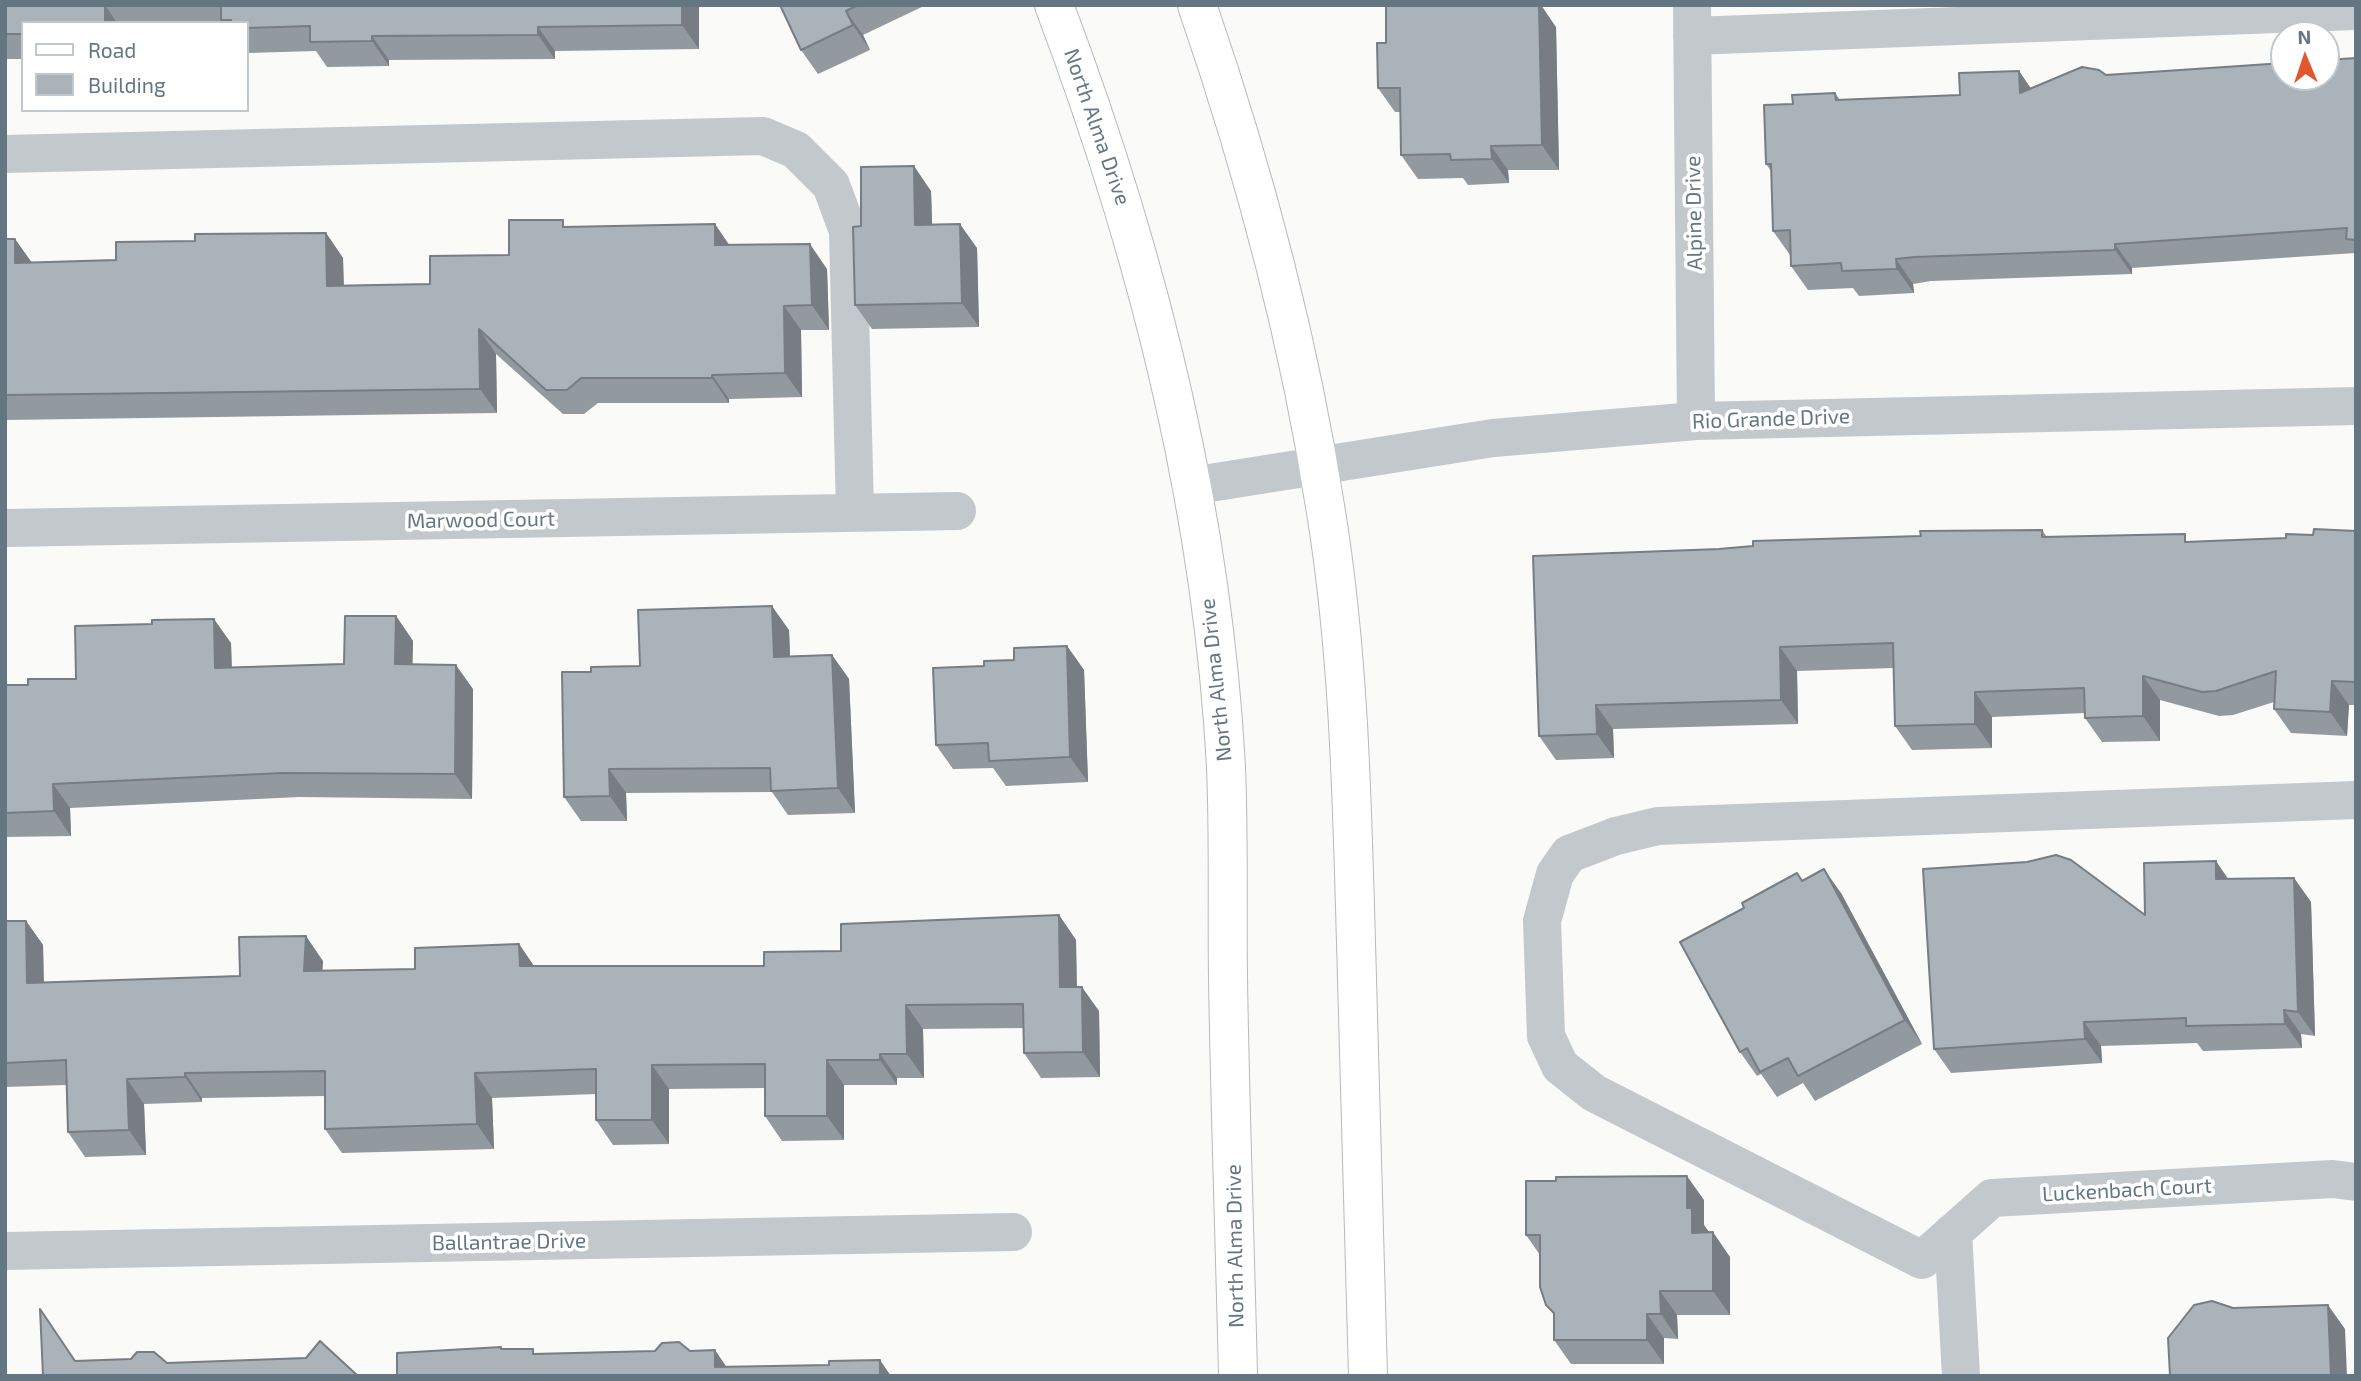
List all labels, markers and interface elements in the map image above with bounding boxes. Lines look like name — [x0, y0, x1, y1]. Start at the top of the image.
legend — [21, 21, 248, 112]
north arrow — [2270, 21, 2340, 91]
text: N — [2297, 25, 2312, 48]
text: Road — [88, 37, 136, 62]
street label: North Alma Drive — [1058, 45, 1136, 209]
text: Building — [88, 72, 166, 97]
street label: Alpine Drive — [1680, 155, 1708, 271]
street label: Rio Grande Drive — [1692, 404, 1850, 434]
street label: Marwood Court — [407, 506, 555, 534]
street label: North Alma Drive — [1195, 597, 1237, 763]
street label: North Alma Drive — [1221, 1164, 1249, 1328]
street label: Luckenbach Court — [2042, 1173, 2212, 1207]
street label: Ballantrae Drive — [432, 1228, 586, 1256]

